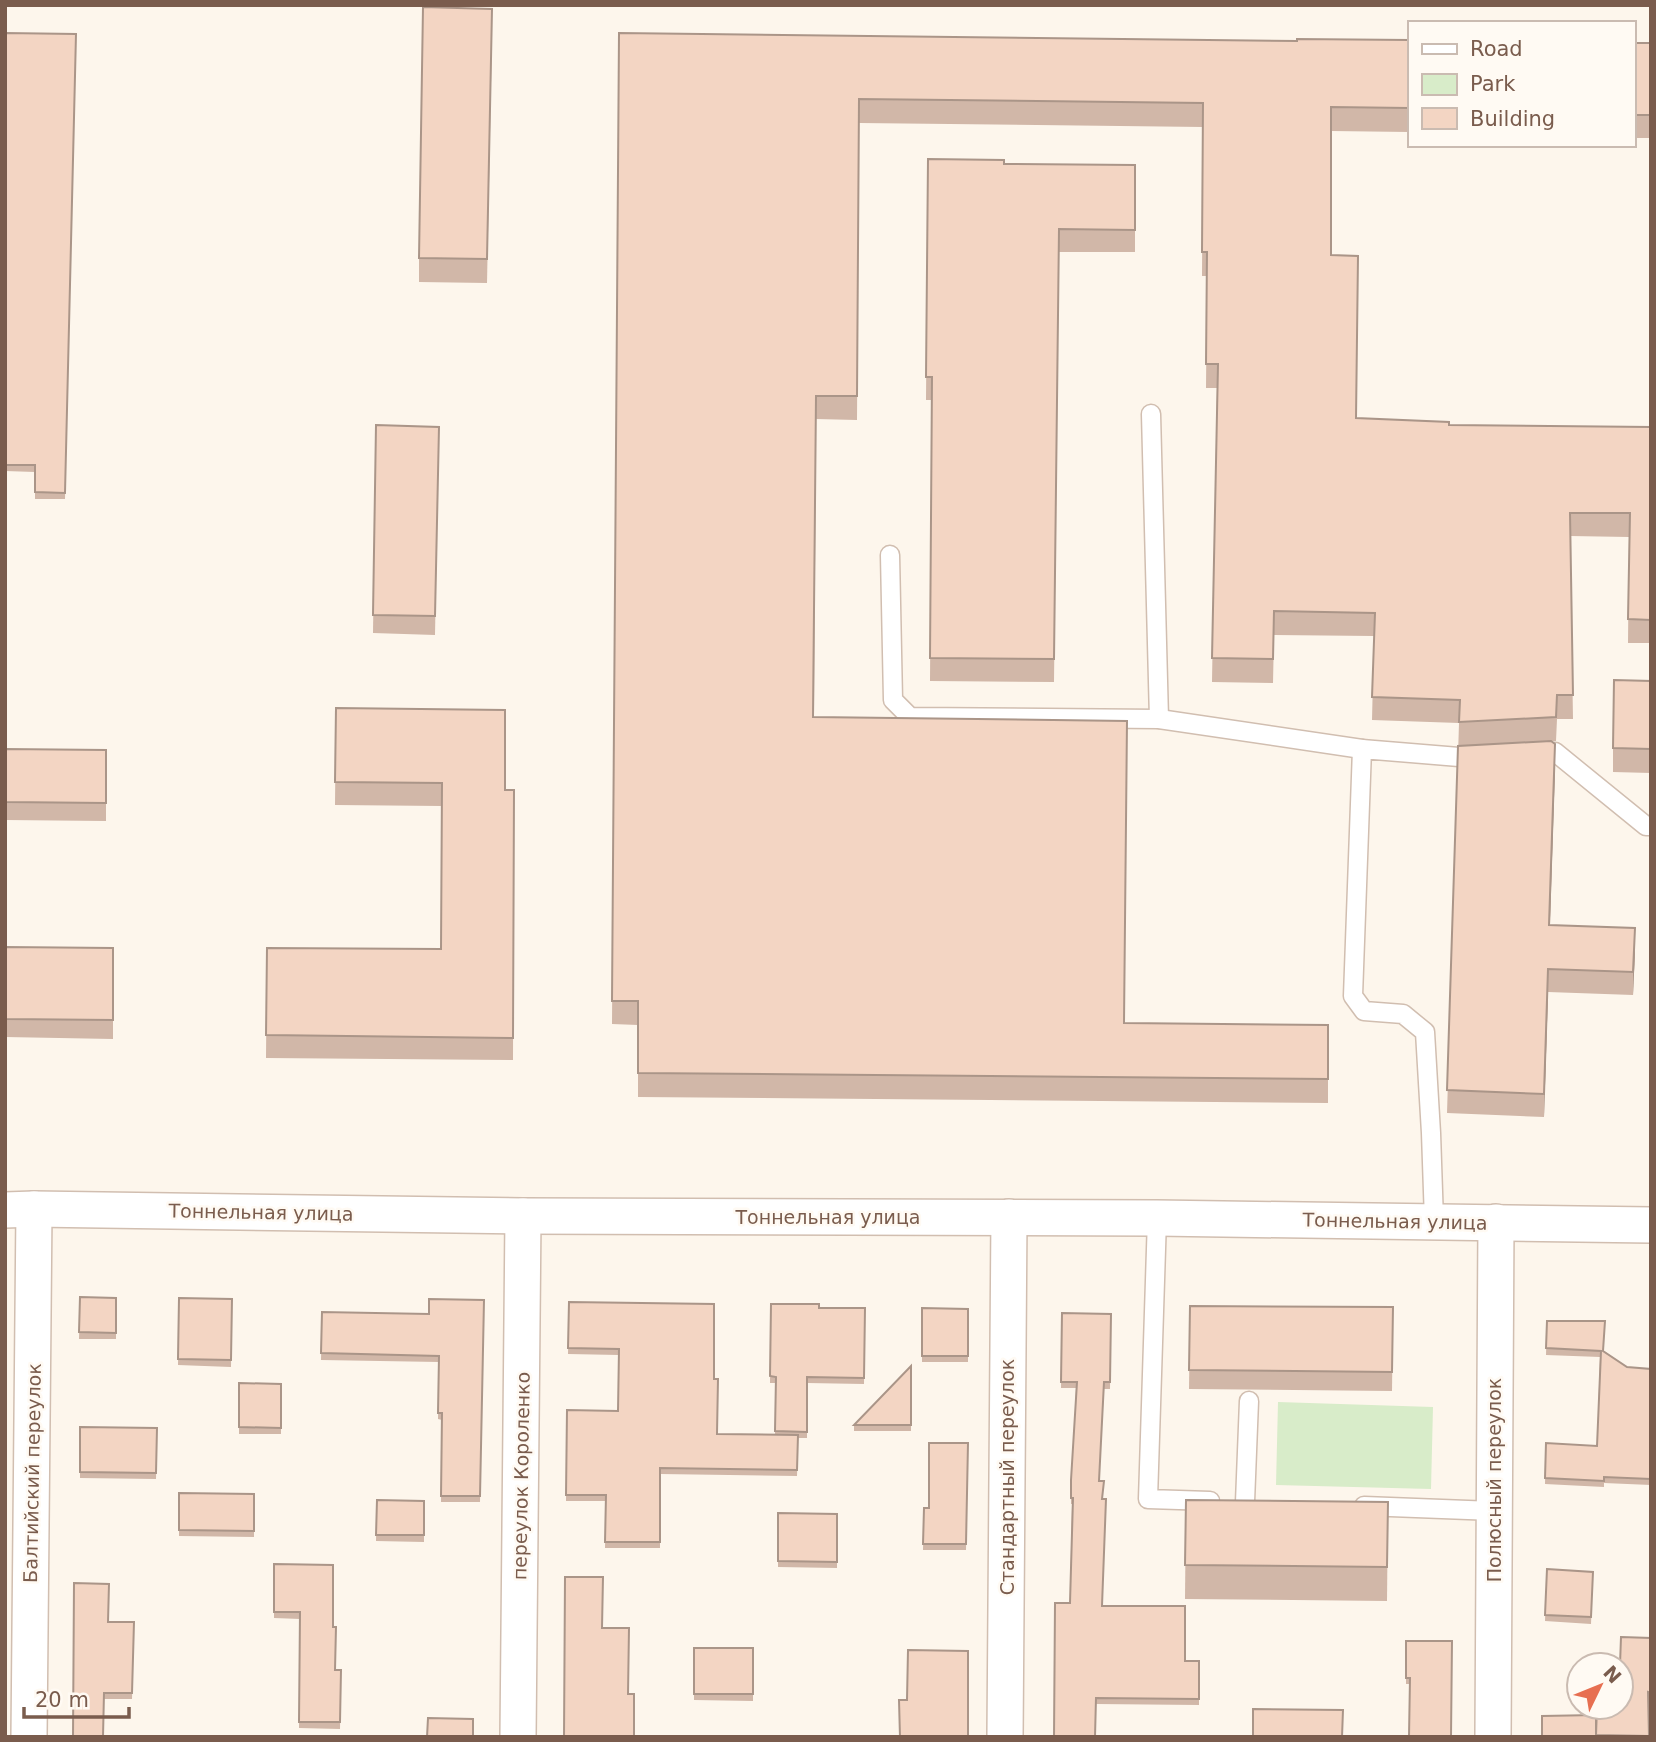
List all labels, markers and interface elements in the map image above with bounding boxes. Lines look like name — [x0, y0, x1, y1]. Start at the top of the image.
legend — [1408, 21, 1635, 147]
text: Road — [1470, 37, 1523, 61]
text: Park — [1470, 72, 1516, 96]
text: Building — [1470, 107, 1555, 131]
street label: Тоннельная улица — [167, 1199, 354, 1225]
street label: Тоннельная улица — [735, 1206, 920, 1228]
street label: Тоннельная улица — [1301, 1208, 1488, 1234]
street label: Стандартный переулок — [996, 1359, 1018, 1595]
street label: Балтийский переулок — [19, 1363, 45, 1583]
street label: переулок Короленко — [508, 1372, 534, 1580]
street label: Полюсный переулок — [1483, 1378, 1505, 1582]
north arrow — [1565, 1651, 1635, 1721]
text: N — [1599, 1661, 1626, 1688]
scale bar — [24, 1676, 130, 1720]
text: 20 m — [35, 1688, 89, 1712]

